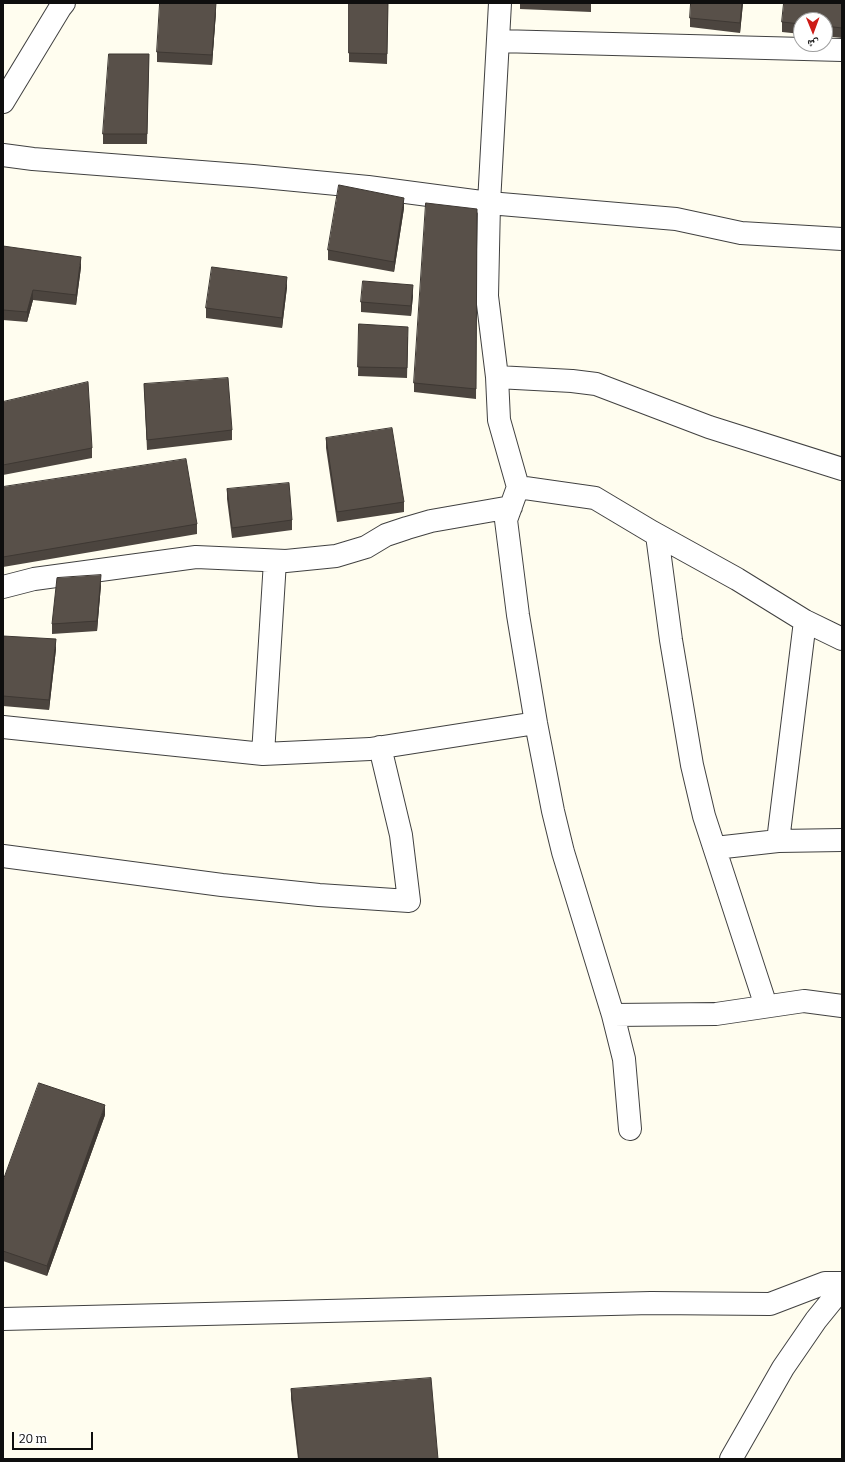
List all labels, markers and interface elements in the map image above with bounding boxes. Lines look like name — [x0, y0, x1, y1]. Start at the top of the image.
north arrow — [793, 12, 833, 52]
text: ش — [807, 37, 819, 50]
scale bar — [14, 1424, 95, 1450]
text: 20 m — [19, 1432, 47, 1446]

